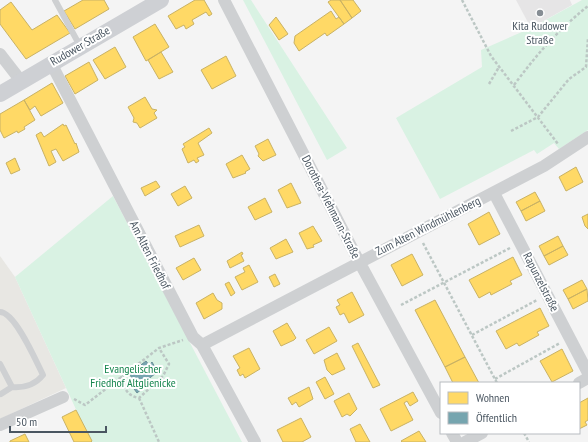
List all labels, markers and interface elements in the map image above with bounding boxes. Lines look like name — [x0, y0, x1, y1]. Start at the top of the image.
marker: Kita Rudower Straße — [535, 8, 545, 18]
place label: Kita Rudower Straße — [512, 18, 569, 47]
street label: Rudower Straße — [47, 22, 112, 69]
street label: Dorothea-Viehmann-Straße — [299, 153, 364, 261]
street label: Zum Alten Windmühlenberg — [373, 193, 483, 258]
street label: Am Alten Friedhof — [127, 218, 174, 292]
street label: Rapunzelstraße — [520, 250, 563, 314]
park label: Evangelischer Friedhof Altglienicke — [90, 361, 176, 390]
legend — [440, 382, 580, 434]
text: Wohnen — [476, 390, 510, 405]
scale bar — [10, 408, 106, 434]
text: Öffentlich — [476, 410, 517, 425]
text: 50 m — [16, 414, 37, 429]

